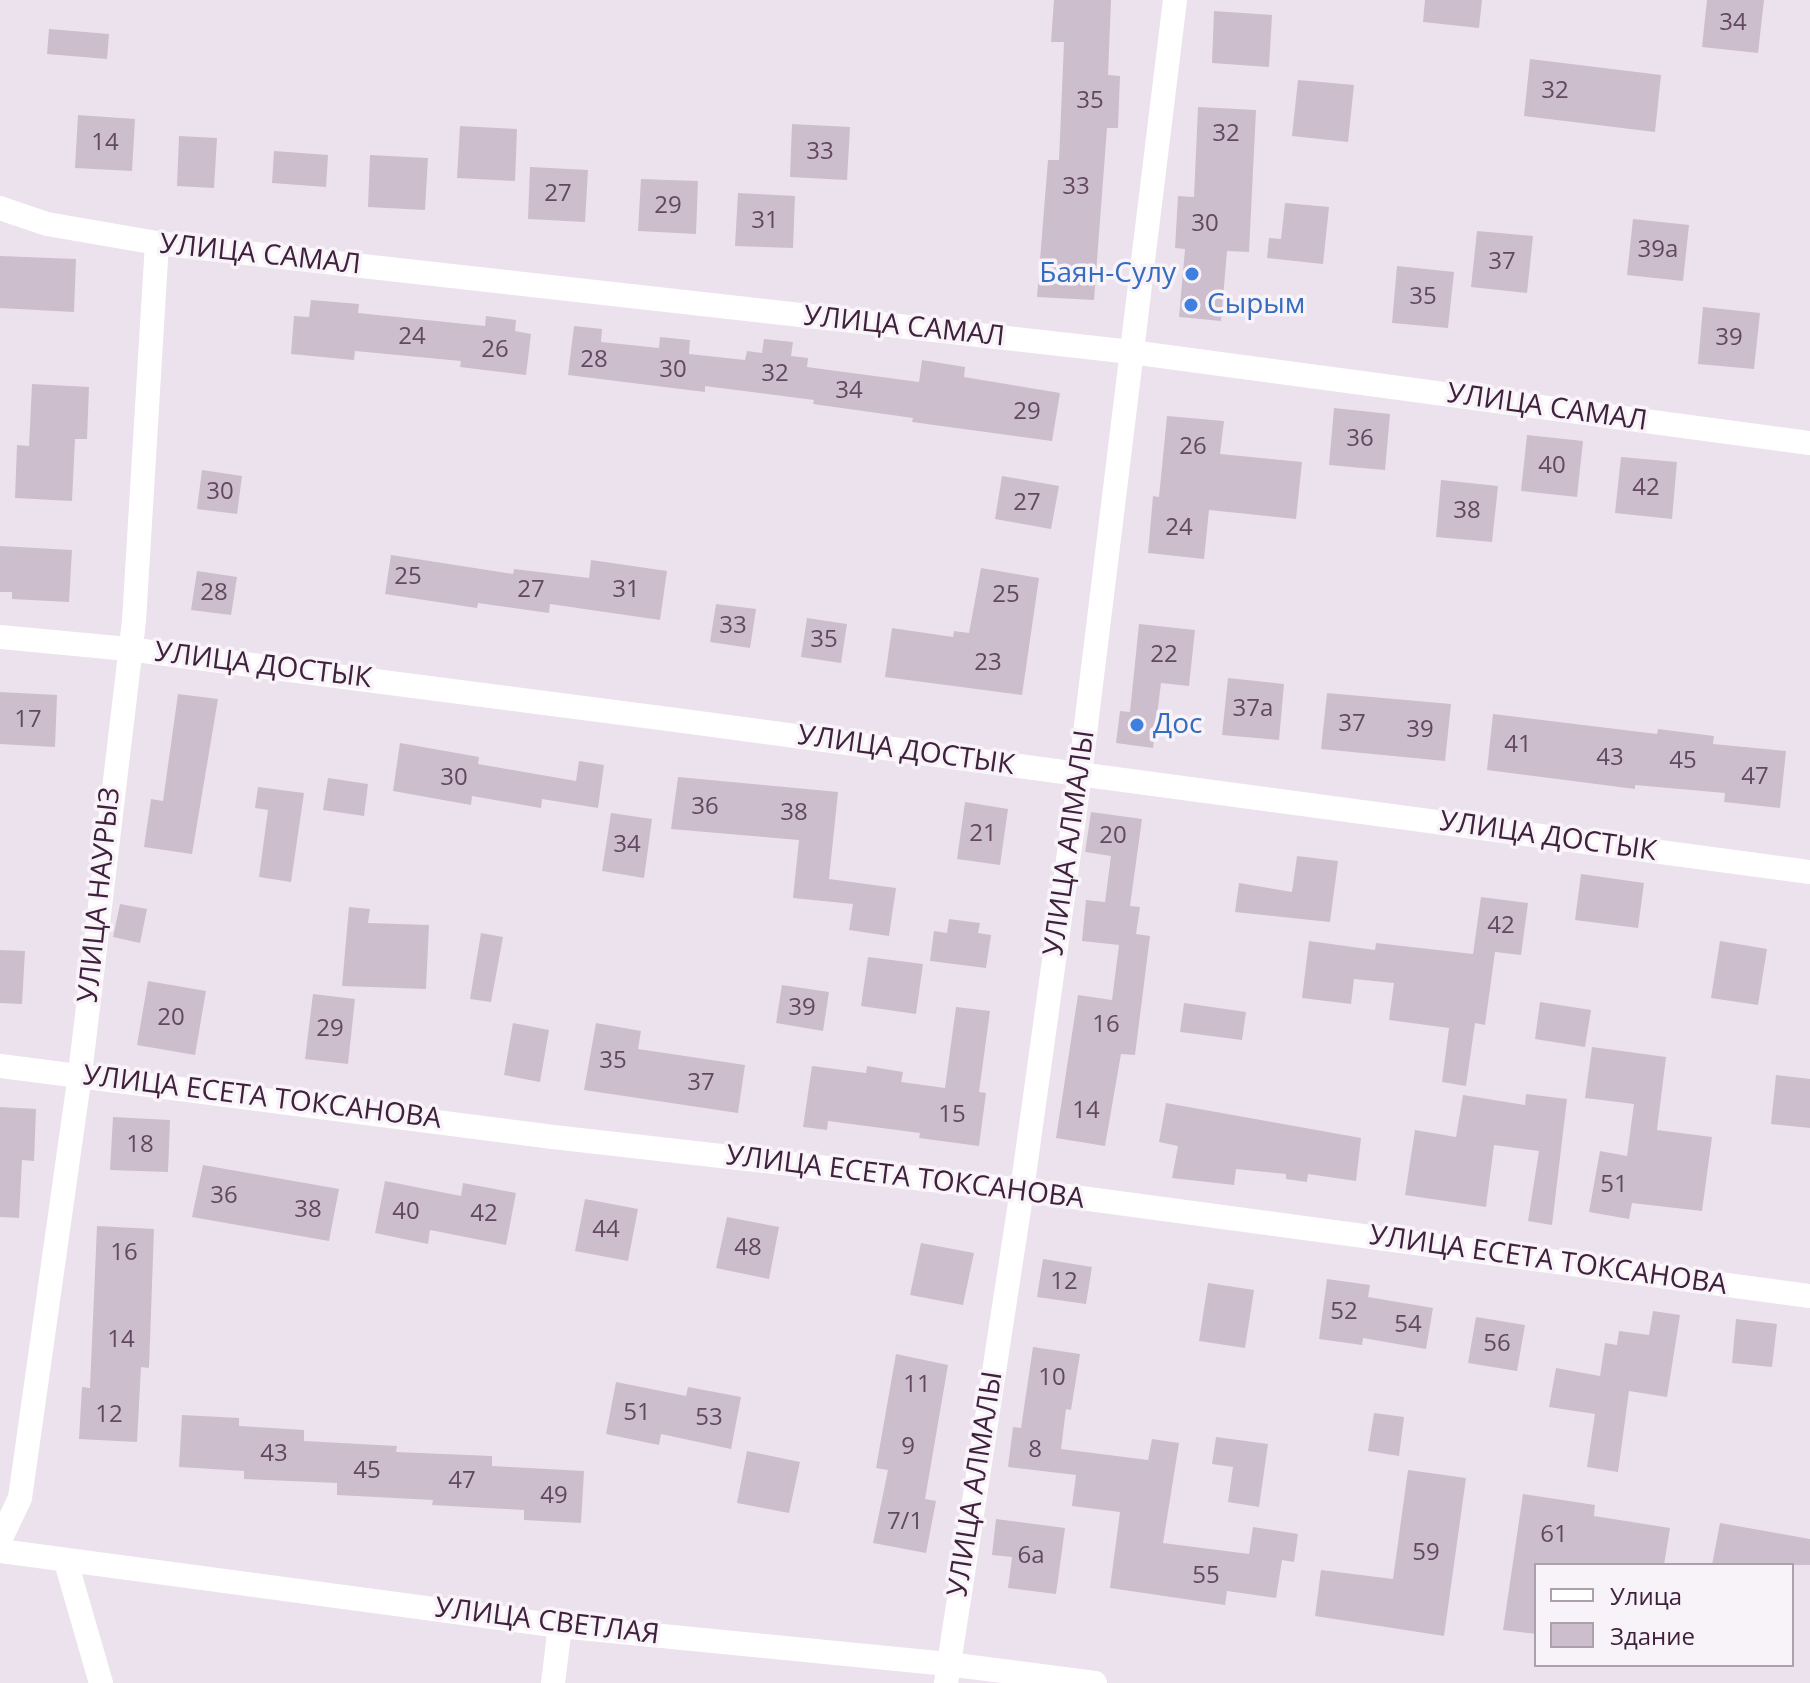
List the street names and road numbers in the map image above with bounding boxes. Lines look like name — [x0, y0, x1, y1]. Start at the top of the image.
street label: УЛИЦА САМАЛ — [158, 228, 362, 282]
street label: УЛИЦА САМАЛ — [802, 300, 1006, 354]
street label: УЛИЦА САМАЛ — [1445, 377, 1649, 439]
street label: УЛИЦА ДОСТЫК — [152, 636, 374, 696]
street label: УЛИЦА ДОСТЫК — [795, 719, 1017, 783]
street label: УЛИЦА АЛМАЛЫ — [1038, 728, 1102, 958]
street label: УЛИЦА НАУРЫЗ — [72, 786, 128, 1004]
street label: УЛИЦА ДОСТЫК — [1437, 805, 1659, 869]
street label: УЛИЦА ЕСЕТА ТОКСАНОВА — [81, 1059, 443, 1137]
street label: УЛИЦА ЕСЕТА ТОКСАНОВА — [724, 1139, 1086, 1217]
street label: УЛИЦА ЕСЕТА ТОКСАНОВА — [1367, 1219, 1729, 1303]
street label: УЛИЦА АЛМАЛЫ — [942, 1369, 1010, 1599]
street label: УЛИЦА СВЕТЛАЯ — [433, 1592, 661, 1652]

